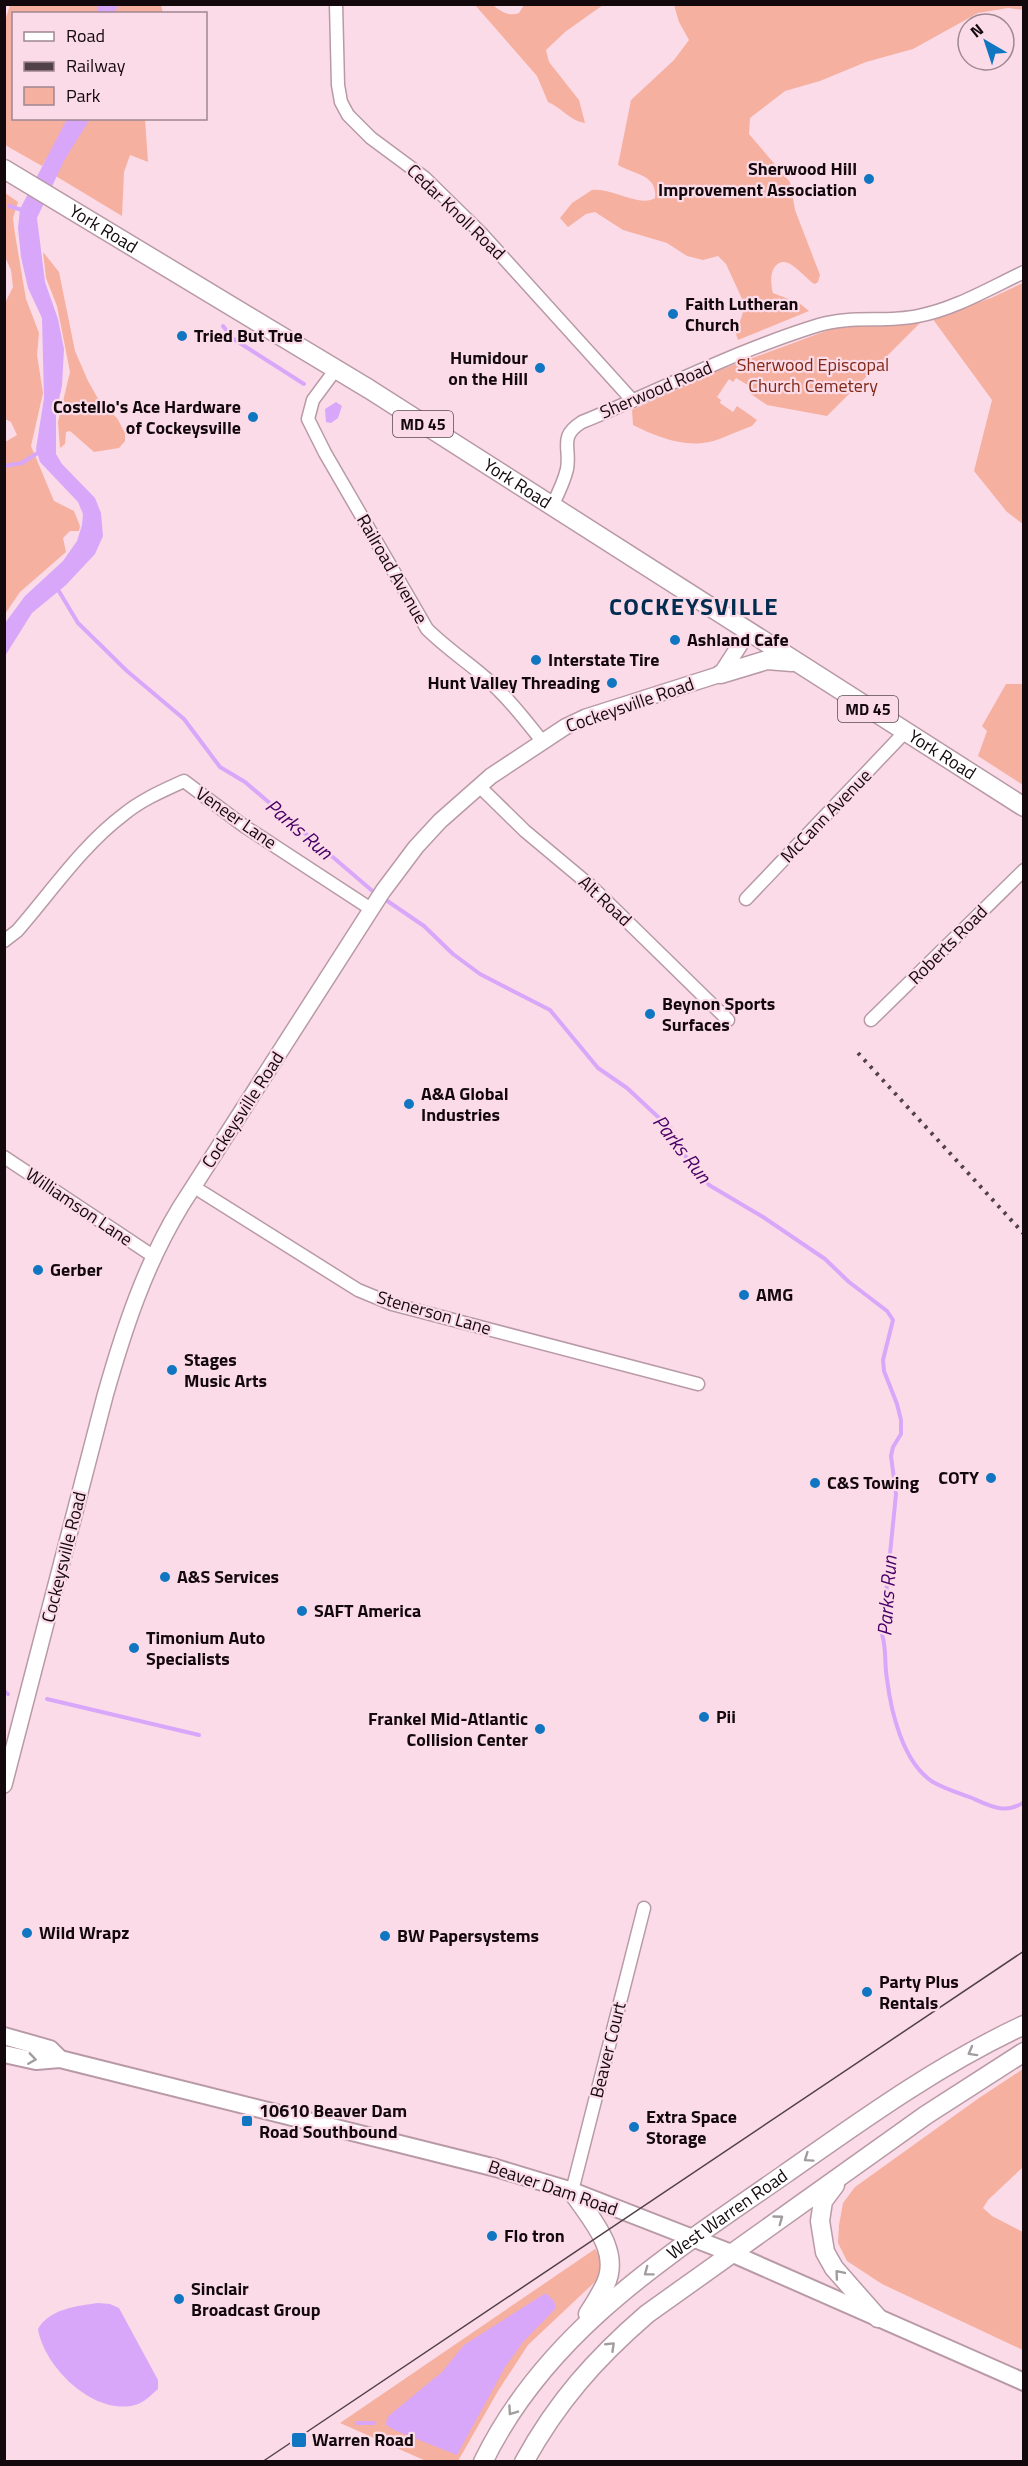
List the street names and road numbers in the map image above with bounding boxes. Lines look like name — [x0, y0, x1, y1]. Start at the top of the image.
street label: Cedar Knoll Road — [401, 157, 512, 266]
street label: York Road — [64, 197, 143, 260]
street label: Sherwood Road — [595, 354, 716, 425]
road number: MD 45 — [393, 411, 453, 437]
street label: York Road — [478, 451, 557, 515]
street label: Railroad Avenue — [350, 509, 435, 629]
street label: Cockeysville Road — [562, 670, 698, 739]
road number: MD 45 — [838, 696, 898, 722]
street label: York Road — [903, 723, 982, 786]
street label: McCann Avenue — [774, 763, 877, 869]
street label: Veneer Lane — [190, 780, 282, 855]
street label: Alt Road — [573, 869, 638, 932]
street label: Roberts Road — [902, 899, 994, 991]
street label: Cockeysville Road — [195, 1046, 290, 1173]
street label: Williamson Lane — [20, 1161, 138, 1252]
street label: Stenerson Lane — [374, 1283, 495, 1342]
street label: Cockeysville Road — [34, 1489, 93, 1625]
street label: Beaver Court — [583, 1998, 633, 2101]
street label: Beaver Dam Road — [485, 2153, 622, 2222]
street label: West Warren Road — [661, 2162, 793, 2266]

